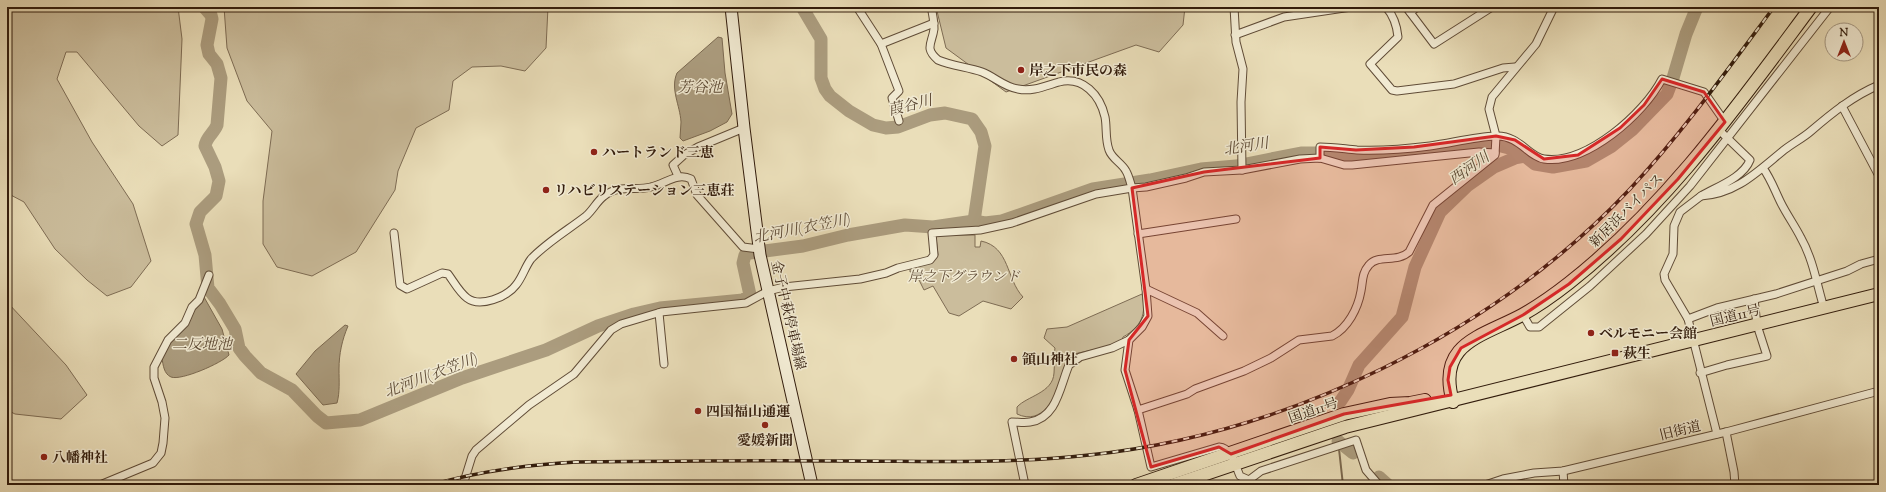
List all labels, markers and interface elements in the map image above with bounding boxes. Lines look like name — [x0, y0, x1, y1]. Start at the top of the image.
north arrow — [1824, 22, 1864, 62]
text: N — [1839, 25, 1849, 41]
place label: 岸之下市民の森 — [1029, 62, 1127, 82]
marker: 岸之下市民の森 — [1016, 65, 1026, 75]
water label: 芳谷池 — [677, 78, 724, 99]
water label: 葭谷川 — [886, 90, 937, 122]
water label: 北河川 — [1222, 133, 1272, 161]
place label: ハートランド三恵 — [602, 144, 714, 164]
marker: ハートランド三恵 — [589, 147, 599, 157]
water label: 西河川 — [1445, 147, 1496, 191]
street label: 新居浜バイパス — [1586, 170, 1669, 253]
place label: リハビリステーション三恵荘 — [554, 182, 734, 202]
marker: リハビリステーション三恵荘 — [541, 185, 551, 195]
water label: 北河川(衣笠川) — [752, 210, 853, 249]
street label: 金子中萩停車場線 — [765, 259, 809, 372]
park label: 岸之下グラウンド — [908, 268, 1021, 288]
street label: 国道11号 — [1708, 301, 1763, 333]
place label: ベルモニー会館 — [1599, 325, 1697, 345]
marker: ベルモニー会館 — [1586, 328, 1596, 338]
water label: 二反地池 — [172, 335, 234, 356]
place label: 萩生 — [1623, 345, 1651, 365]
marker: 萩生 — [1610, 348, 1620, 358]
water label: 北河川(衣笠川) — [382, 349, 481, 404]
place label: 領山神社 — [1022, 351, 1078, 371]
marker: 領山神社 — [1009, 354, 1019, 364]
street label: 国道11号 — [1286, 394, 1341, 430]
place label: 四国福山通運 — [706, 403, 790, 423]
marker: 四国福山通運 — [693, 406, 703, 416]
street label: 旧街道 — [1658, 417, 1703, 447]
marker: 愛媛新聞 — [760, 420, 770, 430]
place label: 愛媛新聞 — [737, 432, 793, 452]
place label: 八幡神社 — [52, 449, 108, 469]
marker: 八幡神社 — [39, 452, 49, 462]

